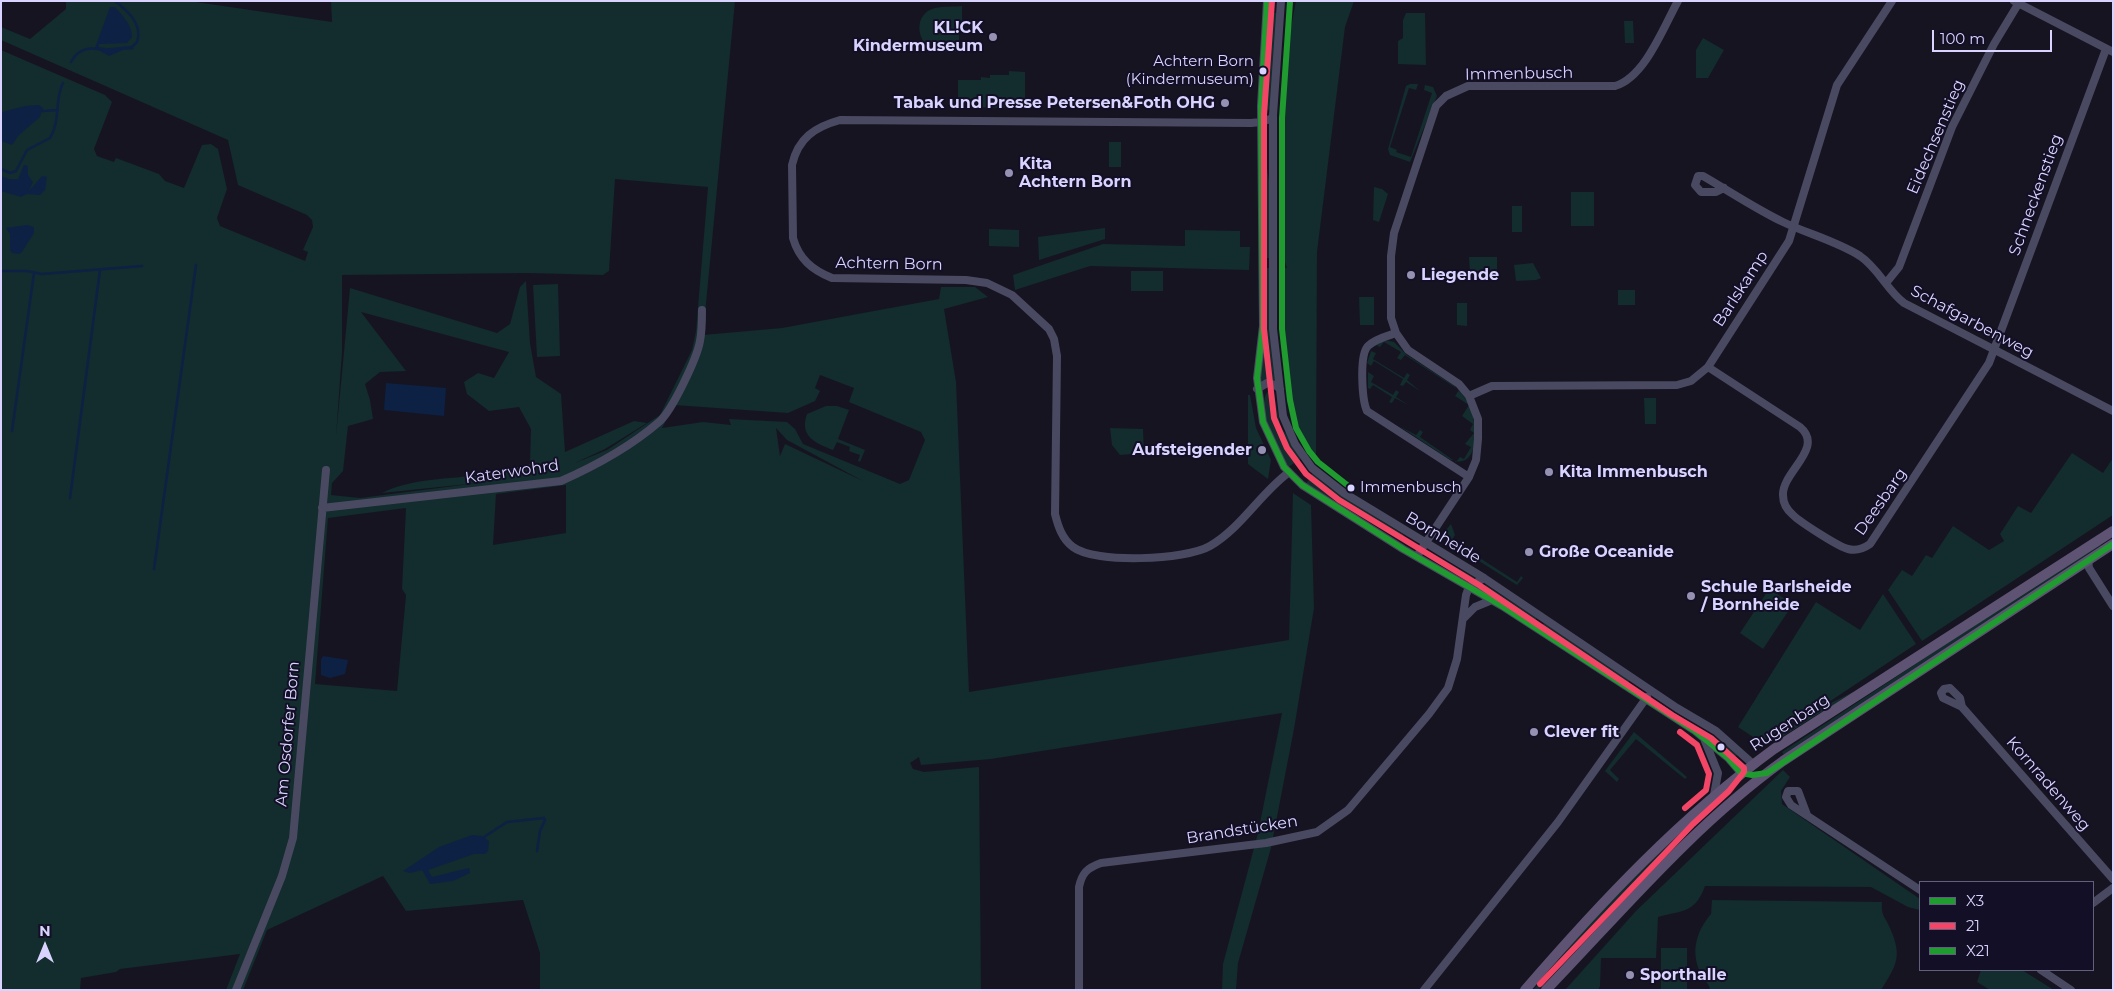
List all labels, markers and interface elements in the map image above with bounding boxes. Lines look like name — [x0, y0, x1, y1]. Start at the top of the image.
place label: KL!CK Kindermuseum — [853, 18, 983, 56]
scale bar — [1934, 20, 2054, 52]
text: 100 m — [1940, 29, 1985, 48]
marker: KL!CK Kindermuseum — [987, 31, 999, 43]
place label: Achtern Born (Kindermuseum) — [1126, 53, 1254, 88]
street label: Immenbusch — [1465, 63, 1573, 85]
marker: Achtern Born (Kindermuseum) — [1258, 66, 1268, 76]
street label: Eidechsenstieg — [1903, 77, 1969, 197]
place label: Tabak und Presse Petersen&Foth OHG — [894, 93, 1215, 113]
marker: Tabak und Presse Petersen&Foth OHG — [1219, 97, 1231, 109]
street label: Schneckenstieg — [2005, 132, 2067, 258]
place label: Kita Achtern Born — [1019, 154, 1131, 192]
marker: Kita Achtern Born — [1003, 167, 1015, 179]
street label: Barlskamp — [1709, 247, 1773, 331]
street label: Achtern Born — [835, 253, 943, 275]
place label: Liegende — [1421, 265, 1499, 285]
marker: Liegende — [1405, 269, 1417, 281]
street label: Schafgarbenweg — [1907, 281, 2037, 363]
place label: Aufsteigender — [1132, 440, 1252, 460]
marker: Aufsteigender — [1256, 444, 1268, 456]
street label: Katerwohrd — [464, 456, 560, 488]
place label: Kita Immenbusch — [1559, 462, 1708, 482]
street label: Deesbarg — [1851, 465, 1911, 539]
marker: Kita Immenbusch — [1543, 466, 1555, 478]
place label: Immenbusch — [1360, 479, 1462, 497]
marker: Immenbusch — [1346, 483, 1356, 493]
street label: Bornheide — [1402, 508, 1484, 568]
place label: Große Oceanide — [1539, 542, 1674, 562]
marker: Große Oceanide — [1523, 546, 1535, 558]
place label: Schule Barlsheide / Bornheide — [1701, 577, 1852, 615]
marker: Schule Barlsheide / Bornheide — [1685, 590, 1697, 602]
street label: Am Osdorfer Born — [272, 660, 304, 808]
street label: Rugenbarg — [1747, 690, 1833, 756]
place label: Clever fit — [1544, 722, 1619, 742]
marker: Clever fit — [1528, 726, 1540, 738]
street label: Kornradenweg — [2002, 733, 2094, 835]
unlabelled marker — [1716, 742, 1726, 752]
street label: Brandstücken — [1185, 812, 1299, 848]
legend — [1919, 881, 2094, 971]
text: X3 — [1966, 891, 1984, 910]
text: 21 — [1966, 916, 1980, 935]
north arrow — [20, 921, 70, 971]
text: N — [39, 922, 51, 940]
text: X21 — [1966, 941, 1990, 960]
place label: Sporthalle — [1640, 965, 1726, 985]
marker: Sporthalle — [1624, 969, 1636, 981]

